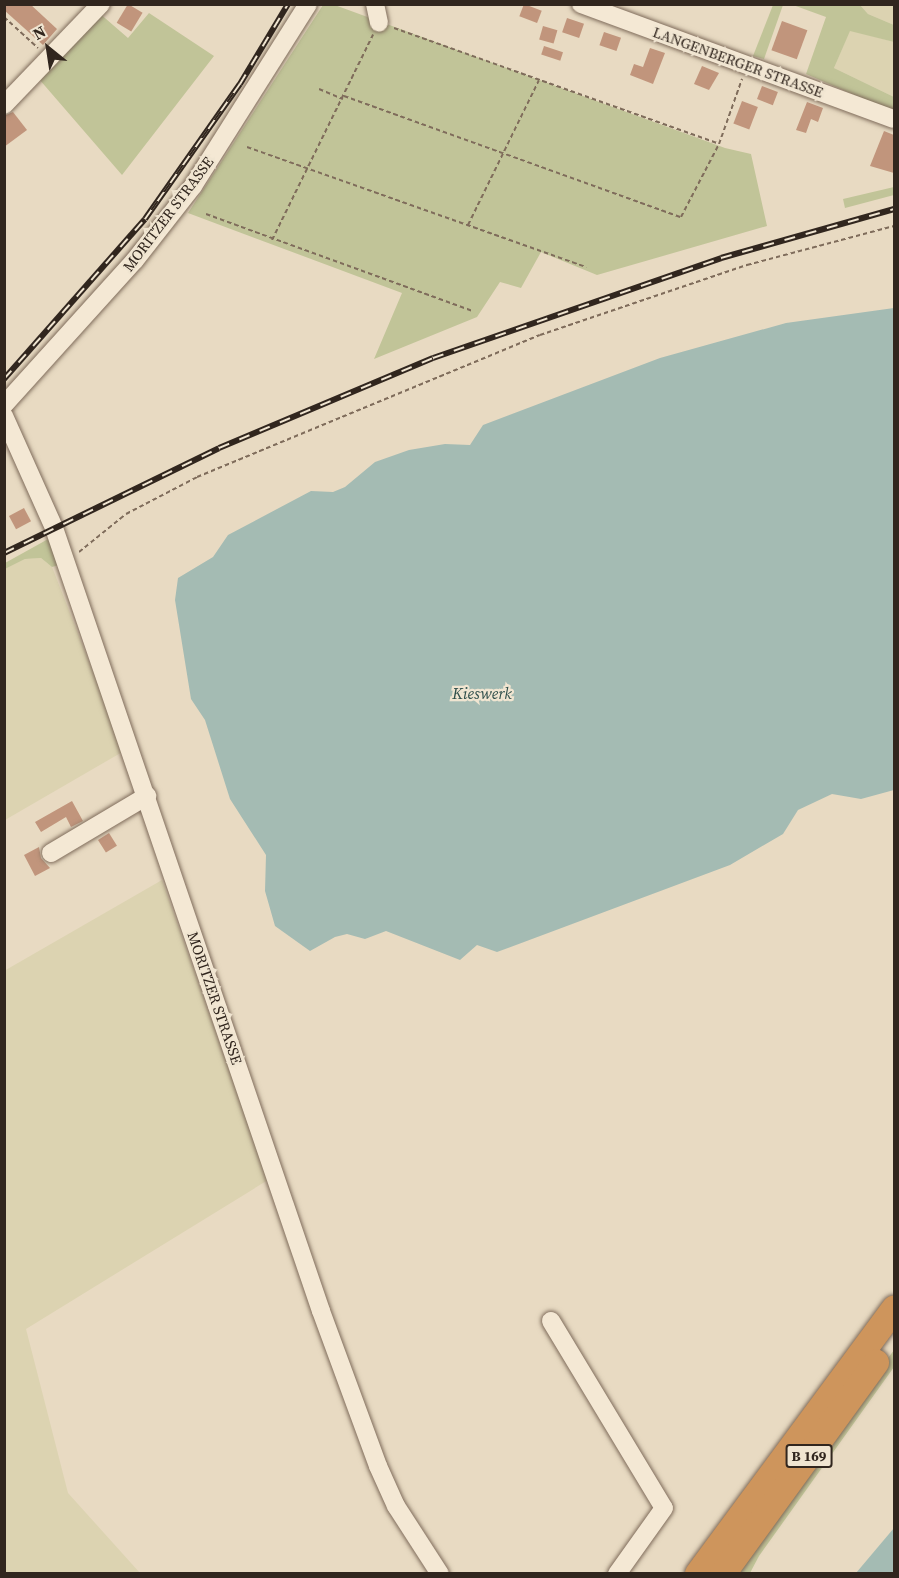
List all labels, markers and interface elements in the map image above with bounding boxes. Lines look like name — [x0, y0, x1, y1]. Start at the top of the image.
north arrow — [18, 18, 78, 78]
text: N — [28, 20, 50, 45]
street label: LANGENBERGER STRASSE — [650, 23, 826, 101]
street label: MORITZER STRASSE — [119, 153, 217, 275]
water label: Kieswerk — [452, 683, 512, 703]
street label: MORITZER STRASSE — [184, 929, 246, 1067]
road number: B 169 — [785, 1445, 833, 1467]

